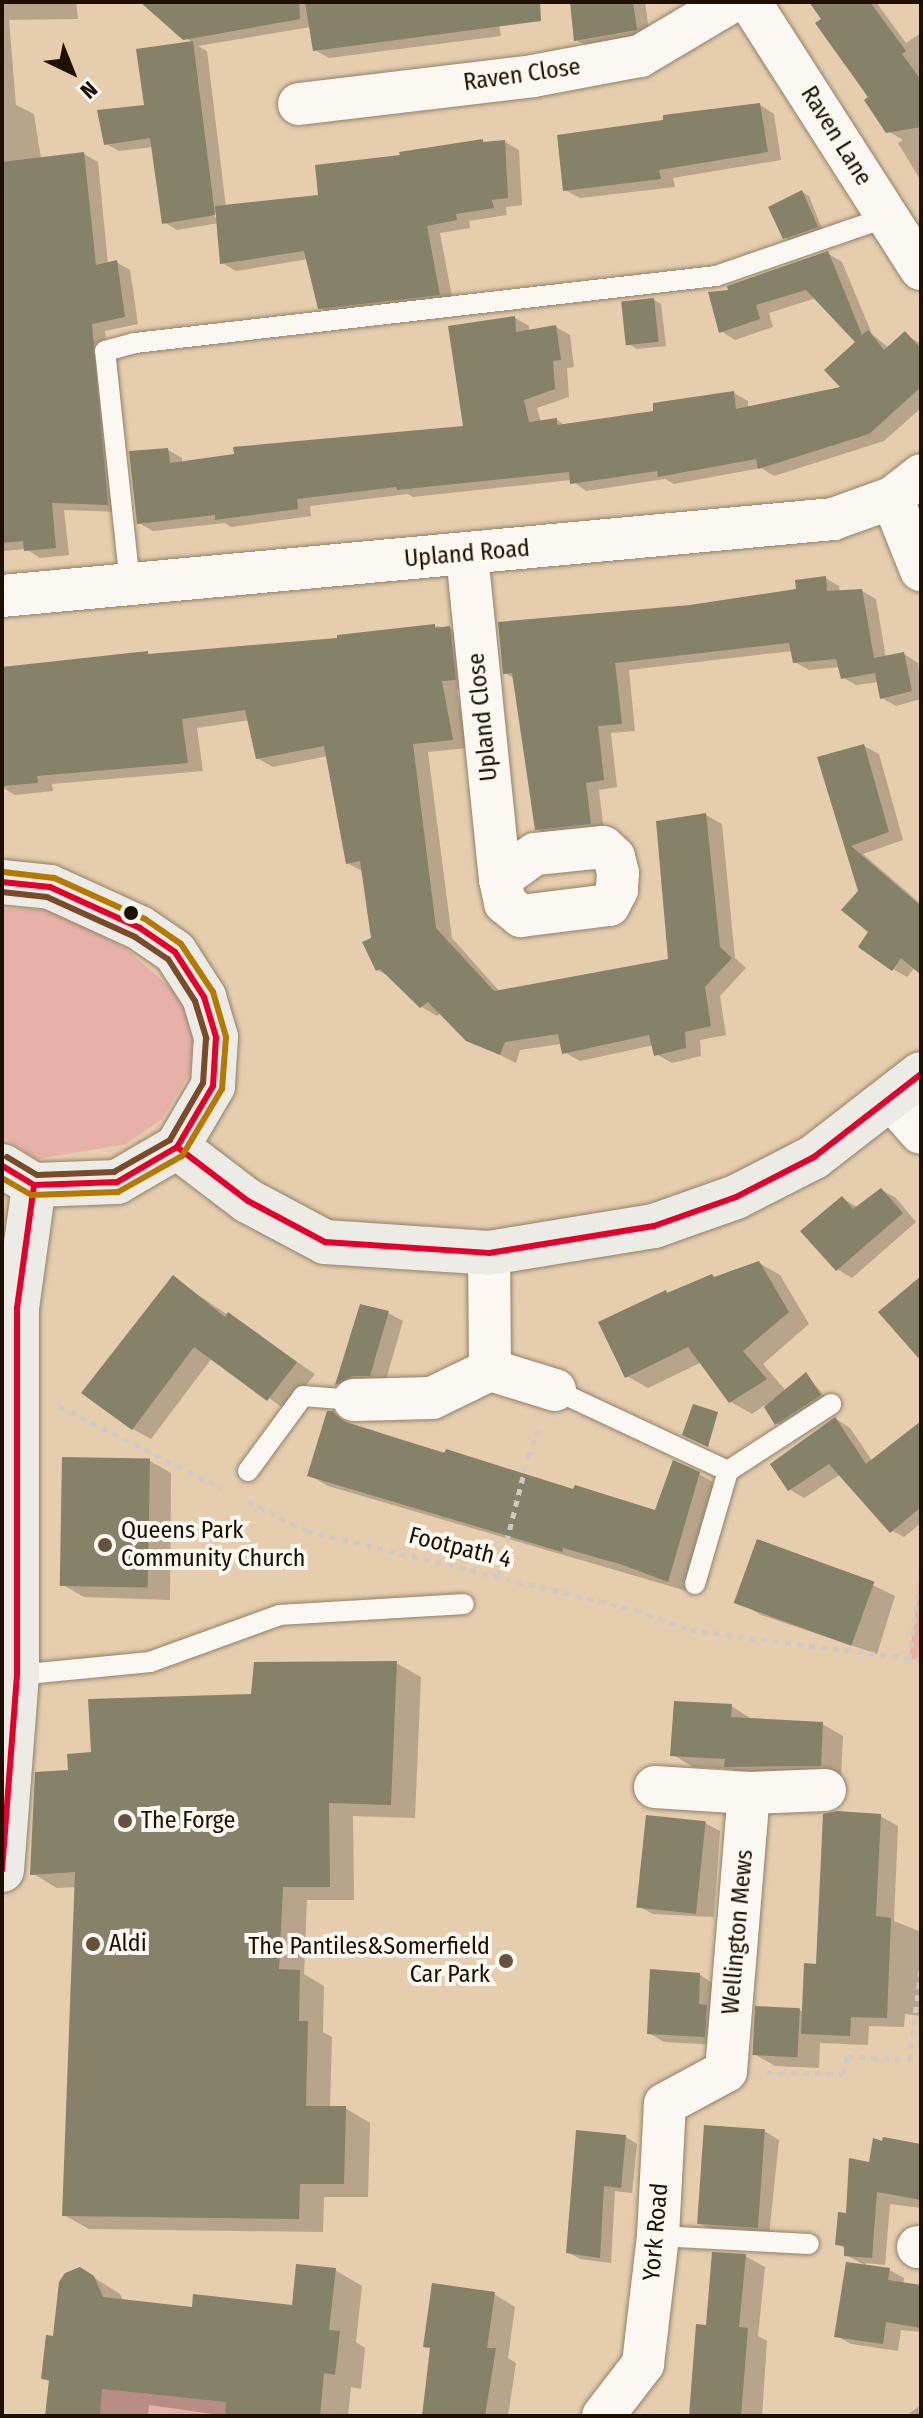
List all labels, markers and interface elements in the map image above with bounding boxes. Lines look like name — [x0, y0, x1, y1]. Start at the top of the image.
north arrow — [32, 32, 112, 112]
street label: Raven Close — [462, 53, 582, 97]
text: N — [75, 76, 103, 104]
street label: Raven Lane — [794, 81, 878, 191]
street label: Upland Road — [403, 534, 531, 574]
street label: Upland Close — [462, 651, 504, 783]
unlabelled marker — [123, 905, 139, 921]
place label: Queens Park Community Church — [121, 1517, 305, 1573]
street label: Footpath 4 — [406, 1521, 514, 1575]
marker: Queens Park Community Church — [96, 1536, 114, 1554]
place label: The Forge — [141, 1807, 235, 1835]
marker: The Forge — [116, 1812, 134, 1830]
street label: Wellington Mews — [716, 1848, 760, 2016]
place label: Aldi — [109, 1930, 147, 1958]
place label: The Pantiles&Somerfield Car Park — [248, 1933, 490, 1989]
marker: Aldi — [84, 1935, 102, 1953]
marker: The Pantiles&Somerfield Car Park — [497, 1952, 515, 1970]
street label: York Road — [637, 2182, 675, 2282]

